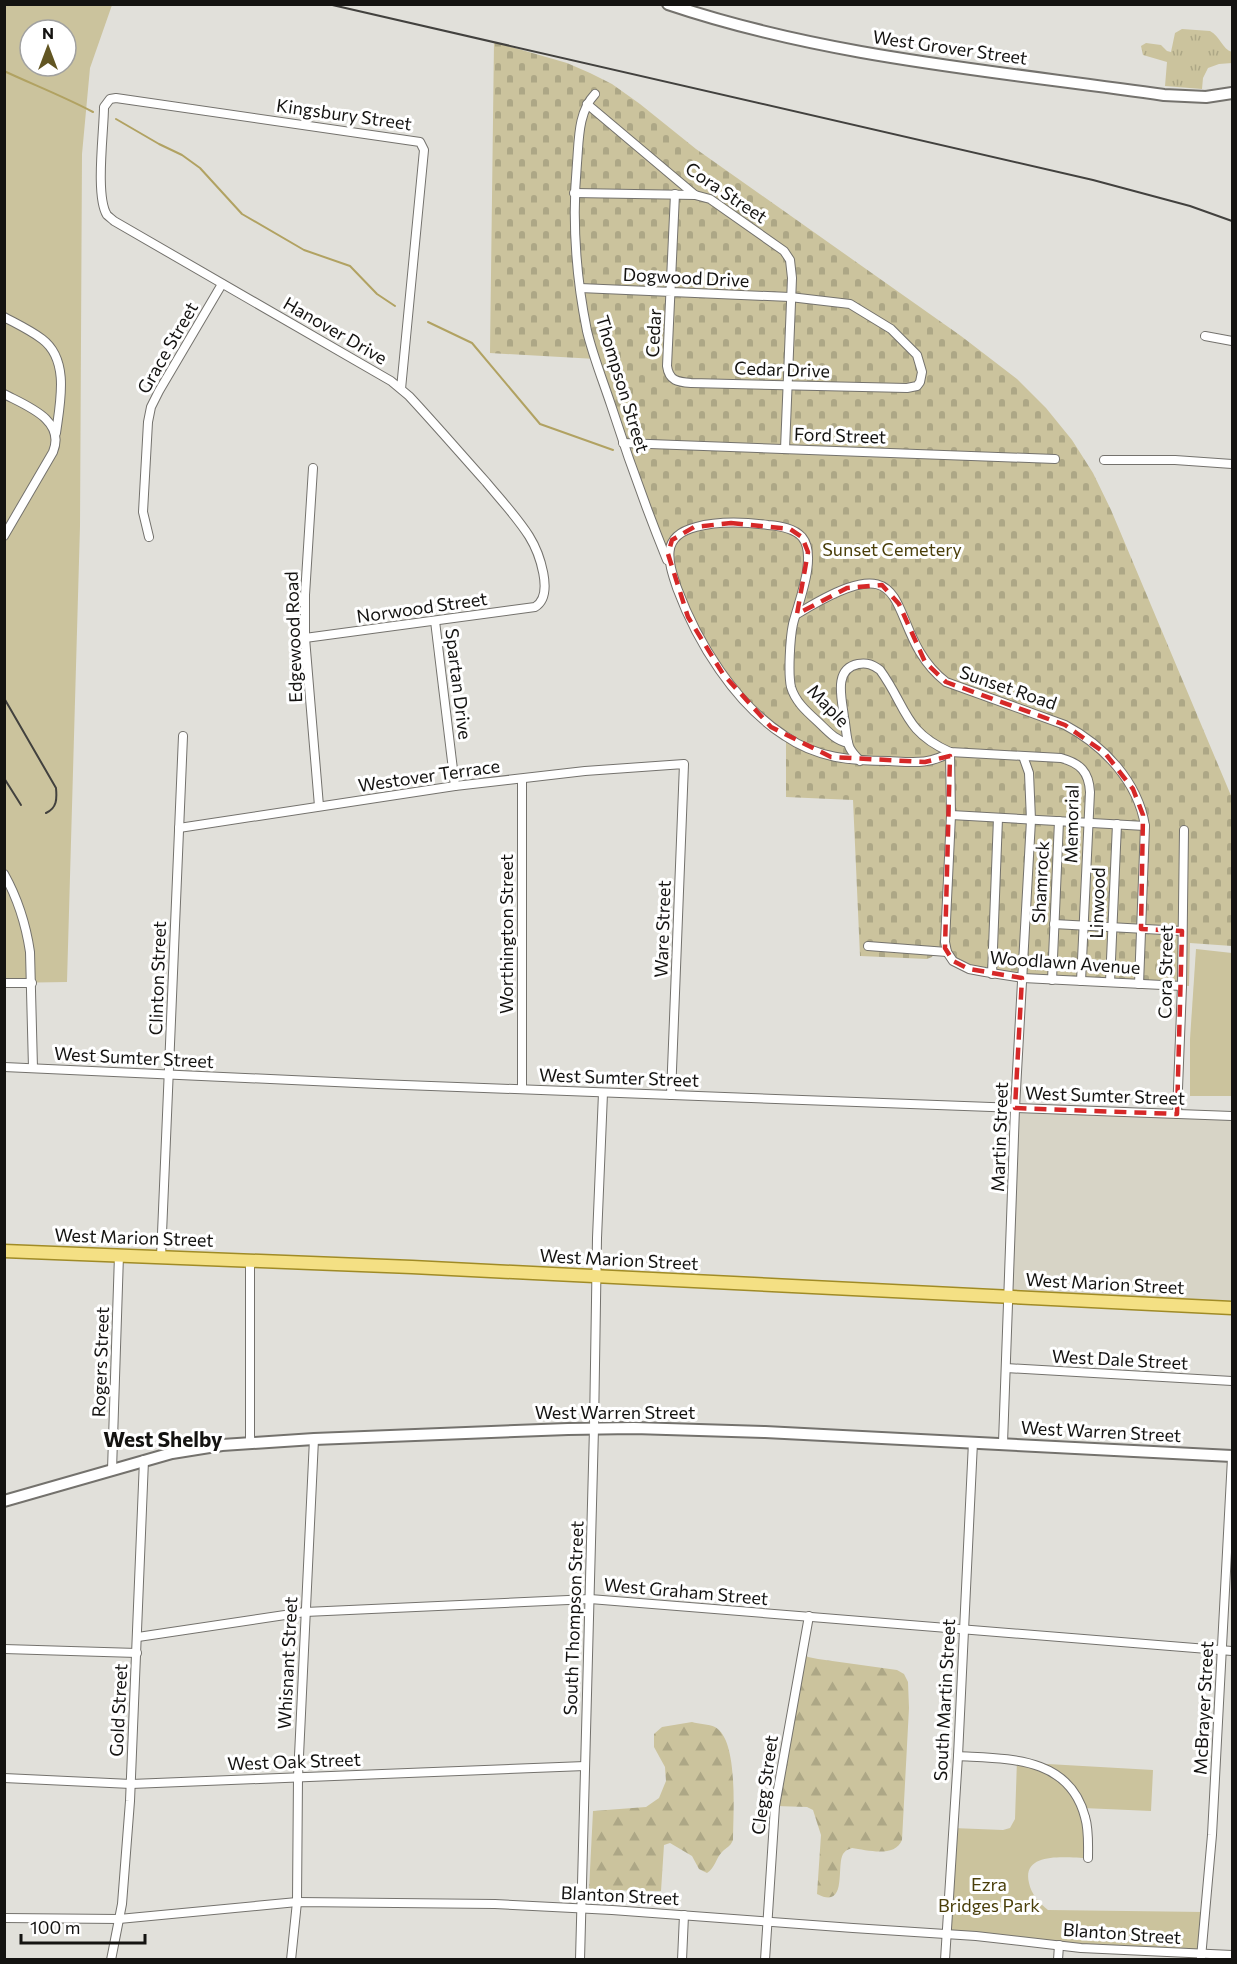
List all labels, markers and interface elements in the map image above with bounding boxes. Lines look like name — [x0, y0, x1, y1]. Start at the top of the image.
north arrow — [18, 18, 78, 78]
text: N — [42, 23, 54, 42]
street label: West Grover Street — [871, 25, 1029, 69]
street label: Kingsbury Street — [275, 94, 413, 134]
street label: Cora Street — [682, 157, 772, 228]
street label: Dogwood Drive — [622, 263, 750, 291]
street label: Hanover Drive — [280, 292, 391, 369]
street label: Grace Street — [132, 298, 202, 397]
street label: Cedar — [641, 308, 665, 358]
street label: Thompson Street — [592, 312, 654, 455]
street label: Cedar Drive — [734, 356, 830, 382]
street label: Ford Street — [794, 422, 887, 448]
park label: Sunset Cemetery — [822, 538, 962, 560]
street label: Edgewood Road — [280, 571, 306, 703]
street label: Norwood Street — [355, 587, 489, 627]
street label: Spartan Drive — [441, 627, 477, 741]
street label: Sunset Road — [957, 660, 1060, 714]
street label: Maple — [803, 679, 854, 731]
street label: Westover Terrace — [356, 754, 501, 796]
street label: Memorial — [1059, 784, 1083, 864]
street label: Shamrock — [1027, 840, 1053, 924]
street label: Worthington Street — [495, 854, 517, 1014]
street label: Linwood — [1085, 867, 1109, 939]
street label: Ware Street — [649, 880, 675, 978]
street label: Clinton Street — [144, 920, 170, 1036]
street label: Cora Street — [1153, 925, 1177, 1019]
street label: Woodlawn Avenue — [989, 946, 1141, 978]
street label: West Sumter Street — [54, 1042, 215, 1072]
street label: West Sumter Street — [539, 1063, 699, 1091]
street label: Martin Street — [986, 1081, 1012, 1192]
street label: West Sumter Street — [1025, 1081, 1185, 1109]
street label: West Marion Street — [54, 1223, 214, 1251]
street label: West Marion Street — [539, 1244, 699, 1274]
street label: West Marion Street — [1025, 1268, 1185, 1298]
street label: Rogers Street — [87, 1306, 113, 1418]
street label: West Dale Street — [1051, 1344, 1189, 1374]
street label: West Warren Street — [535, 1401, 695, 1423]
street label: West Warren Street — [1020, 1416, 1182, 1446]
district label: West Shelby — [103, 1426, 223, 1451]
street label: South Thompson Street — [559, 1520, 587, 1716]
street label: West Graham Street — [603, 1573, 769, 1609]
street label: Whisnant Street — [273, 1596, 301, 1730]
street label: South Martin Street — [929, 1618, 959, 1782]
street label: McBrayer Street — [1189, 1640, 1217, 1775]
street label: Gold Street — [105, 1663, 131, 1757]
street label: Clegg Street — [746, 1734, 782, 1836]
street label: West Oak Street — [227, 1748, 361, 1774]
park label: Ezra Bridges Park — [938, 1873, 1040, 1916]
street label: Blanton Street — [560, 1881, 680, 1909]
scale bar — [21, 1907, 146, 1945]
text: 100 m — [30, 1916, 80, 1938]
street label: Blanton Street — [1062, 1918, 1182, 1948]

